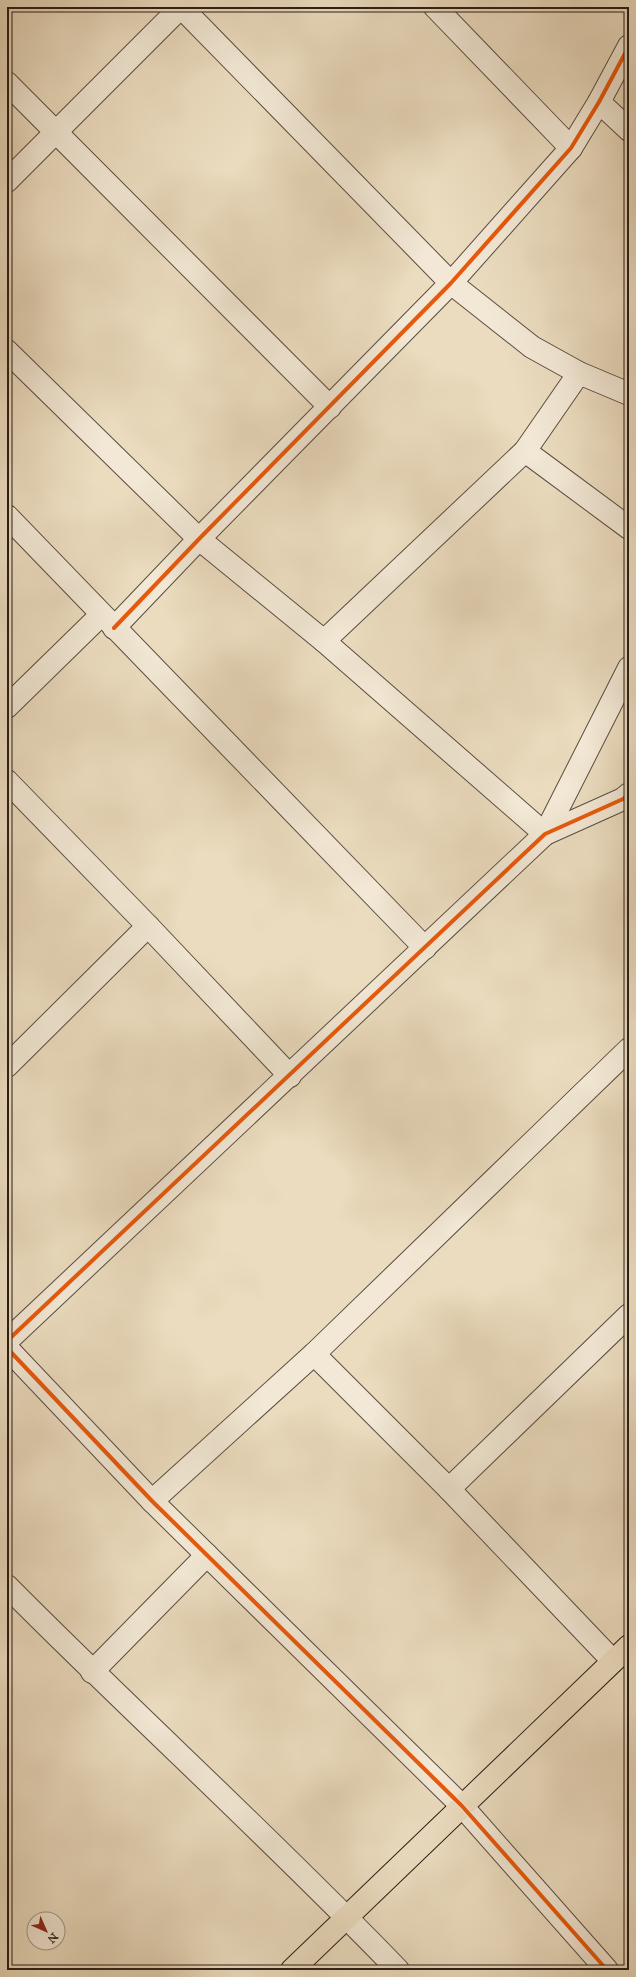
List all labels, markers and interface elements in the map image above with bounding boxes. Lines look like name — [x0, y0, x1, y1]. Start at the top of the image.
north arrow — [26, 1911, 66, 1951]
text: N — [44, 1930, 61, 1946]

